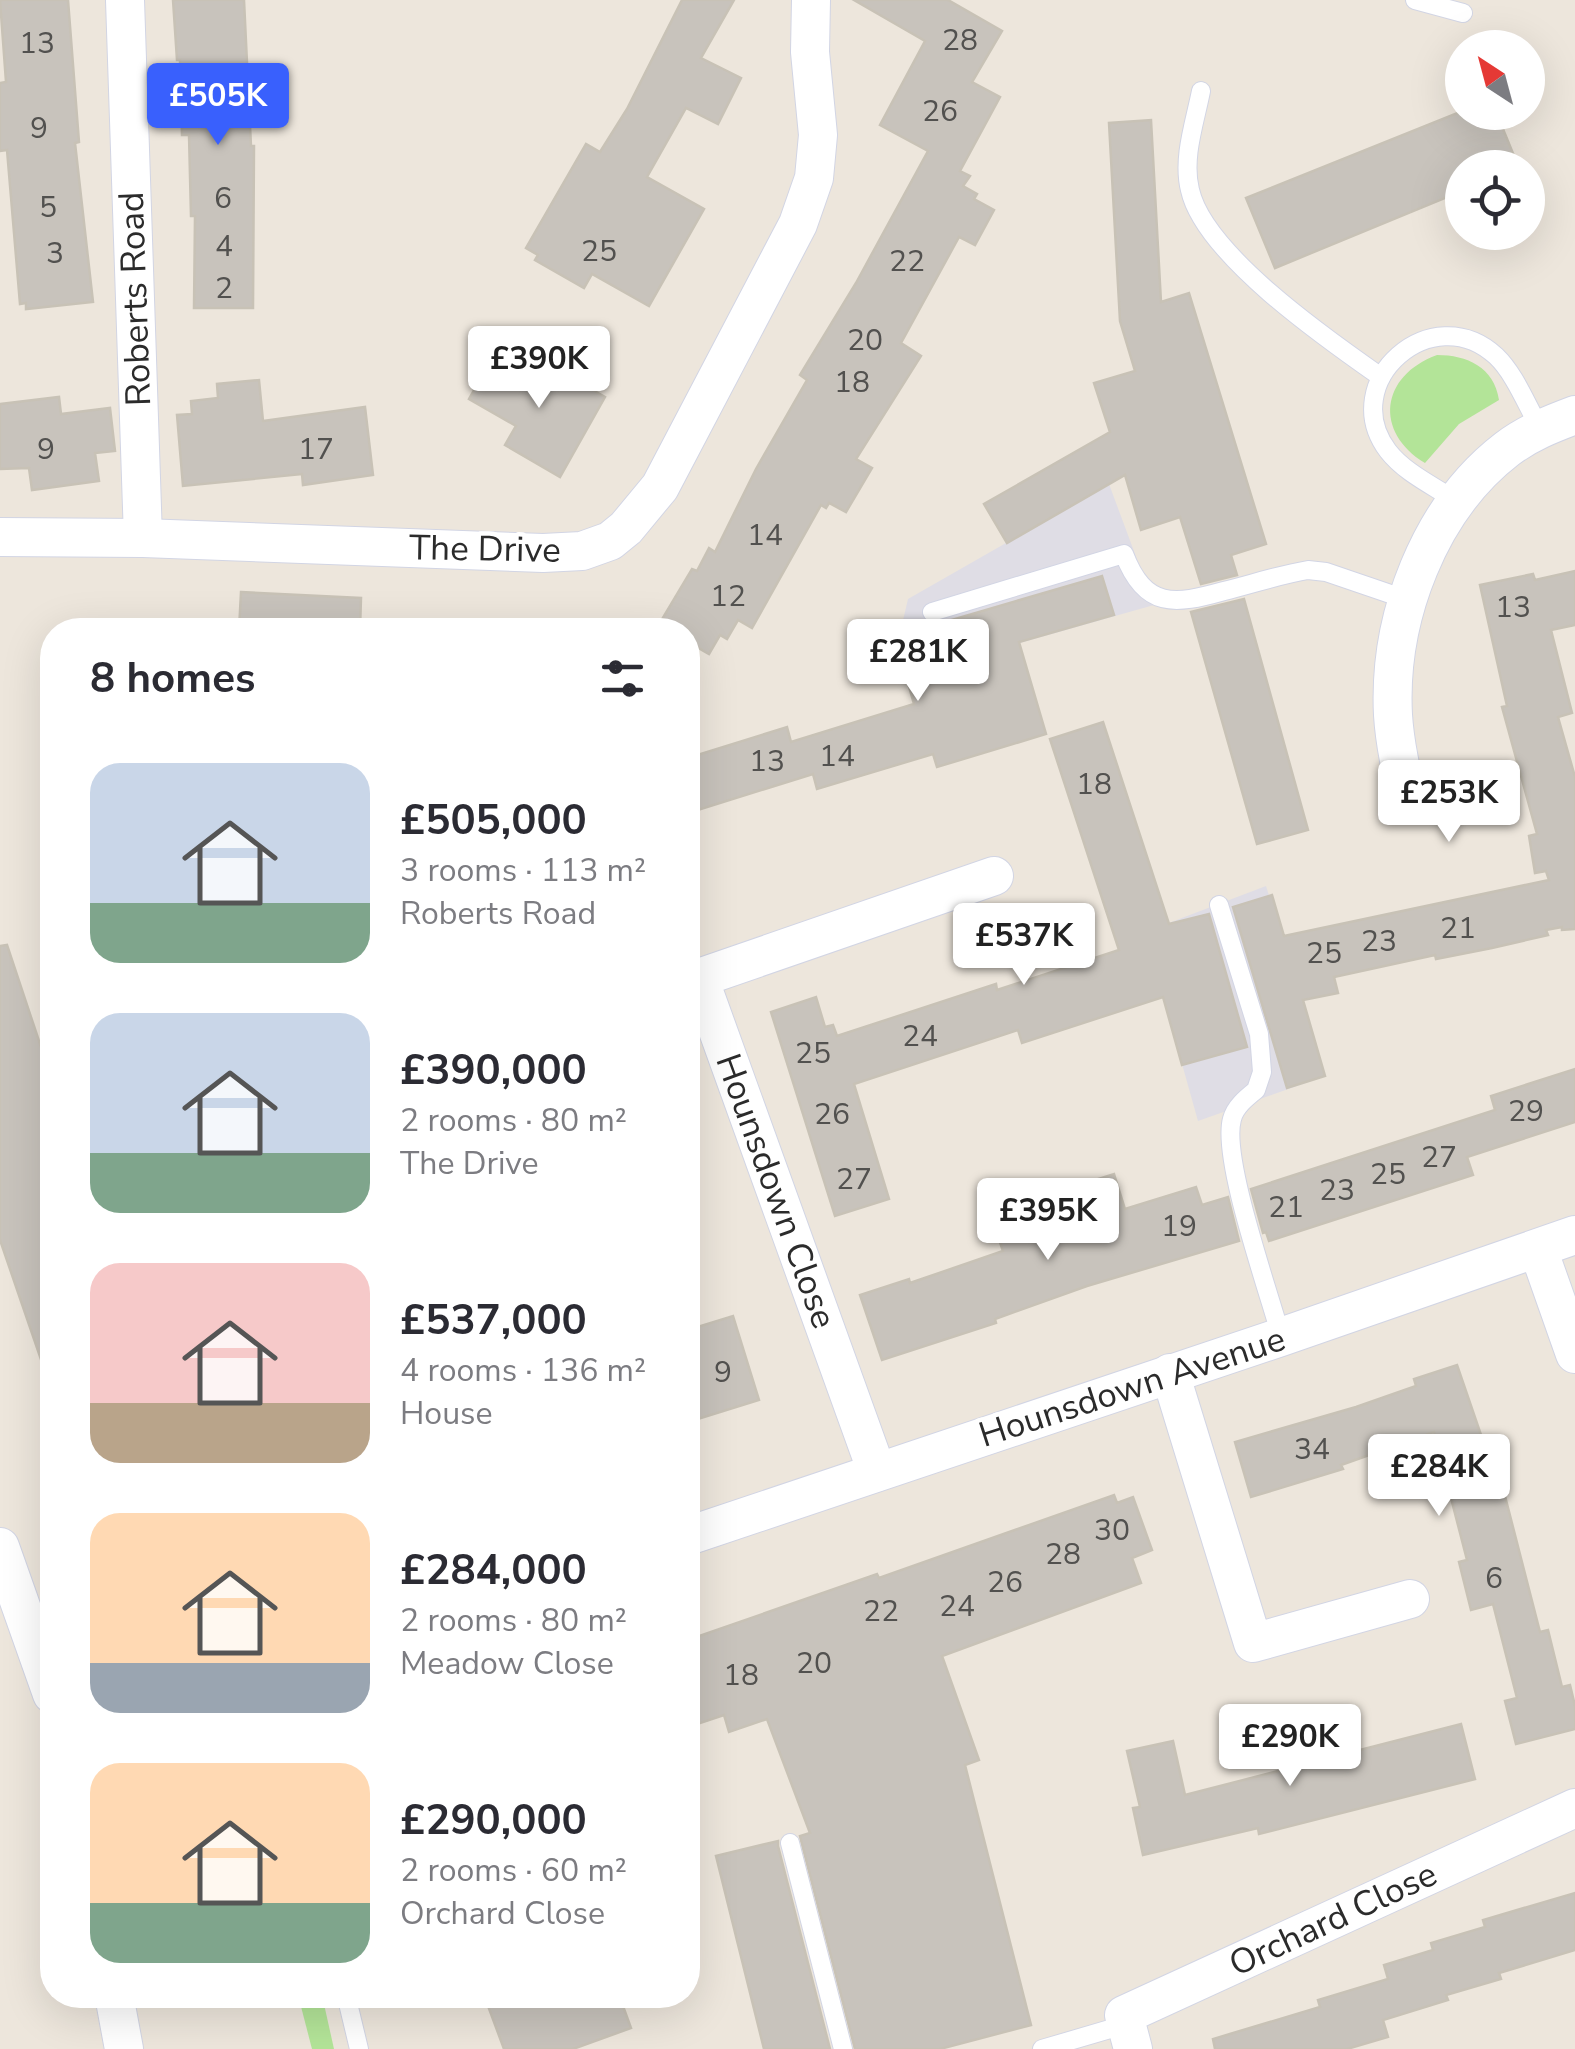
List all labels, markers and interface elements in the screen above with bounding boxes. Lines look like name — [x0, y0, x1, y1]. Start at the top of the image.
house number: 28 — [942, 20, 978, 61]
house number: 13 — [19, 23, 55, 64]
north arrow — [1445, 30, 1545, 130]
map controls — [1445, 30, 1545, 250]
pin: £505K — [148, 63, 288, 148]
text: £505K — [169, 74, 267, 117]
house number: 26 — [922, 91, 958, 132]
house number: 9 — [30, 108, 48, 149]
button: locate — [1445, 150, 1545, 250]
house number: 6 — [214, 178, 232, 219]
house number: 5 — [39, 187, 57, 228]
street label: Roberts Road — [108, 191, 162, 407]
house number: 4 — [215, 226, 233, 267]
house number: 25 — [581, 231, 617, 272]
house number: 3 — [46, 233, 64, 274]
house number: 22 — [889, 241, 925, 282]
house number: 2 — [215, 268, 233, 309]
house number: 20 — [847, 320, 883, 361]
pin: £390K — [469, 326, 609, 411]
text: £390K — [490, 337, 588, 380]
house number: 18 — [834, 362, 870, 403]
house number: 9 — [37, 429, 55, 470]
house number: 17 — [298, 429, 334, 470]
house number: 14 — [747, 515, 783, 556]
street label: The Drive — [409, 524, 561, 574]
house number: 12 — [710, 576, 746, 617]
house number: 13 — [1495, 587, 1531, 628]
pin: £281K — [848, 619, 988, 704]
text: £281K — [869, 630, 967, 673]
text: 8 homes — [90, 650, 255, 707]
icon: filters — [595, 651, 650, 706]
house number: 14 — [819, 736, 855, 777]
house number: 13 — [749, 741, 785, 782]
pin: £253K — [1379, 760, 1519, 845]
house number: 18 — [1076, 764, 1112, 805]
text: £253K — [1400, 771, 1498, 814]
text: £505,000 — [400, 792, 587, 849]
icon: home — [170, 803, 290, 923]
text: 3 rooms · 113 m² — [400, 849, 646, 892]
text: Roberts Road — [400, 892, 596, 935]
pin: £537K — [954, 903, 1094, 988]
house number: 21 — [1440, 908, 1476, 949]
text: £537K — [975, 914, 1073, 957]
house number: 23 — [1361, 921, 1397, 962]
house number: 25 — [1306, 933, 1342, 974]
house number: 24 — [902, 1016, 938, 1057]
house number: 25 — [795, 1033, 831, 1074]
text: £390,000 — [400, 1042, 587, 1099]
street label: Hounsdown Close — [704, 1047, 848, 1335]
icon: home — [170, 1053, 290, 1173]
house number: 29 — [1508, 1091, 1544, 1132]
house number: 26 — [814, 1094, 850, 1135]
text: 2 rooms · 80 m² — [400, 1099, 627, 1142]
house number: 27 — [1421, 1137, 1457, 1178]
text: The Drive — [400, 1142, 539, 1185]
house number: 25 — [1370, 1154, 1406, 1195]
house number: 27 — [836, 1159, 872, 1200]
house number: 23 — [1319, 1170, 1355, 1211]
pin: £395K — [978, 1178, 1118, 1263]
house number: 21 — [1268, 1187, 1304, 1228]
text: £395K — [999, 1189, 1097, 1232]
house number: 19 — [1161, 1206, 1197, 1247]
text: £537,000 — [400, 1292, 587, 1349]
icon: home — [170, 1303, 290, 1423]
street label: Hounsdown Avenue — [973, 1315, 1291, 1459]
text: 4 rooms · 136 m² — [400, 1349, 646, 1392]
house number: 9 — [714, 1352, 732, 1393]
text: House — [400, 1392, 493, 1435]
house number: 34 — [1294, 1429, 1330, 1470]
pin: £284K — [1369, 1434, 1509, 1519]
text: £284K — [1390, 1445, 1488, 1488]
house number: 30 — [1094, 1510, 1130, 1551]
house number: 28 — [1045, 1534, 1081, 1575]
text: £284,000 — [400, 1542, 587, 1599]
icon: home — [170, 1553, 290, 1673]
house number: 6 — [1485, 1558, 1503, 1599]
house number: 26 — [987, 1562, 1023, 1603]
house number: 24 — [939, 1586, 975, 1627]
house number: 22 — [863, 1591, 899, 1632]
text: 2 rooms · 80 m² — [400, 1599, 627, 1642]
text: Meadow Close — [400, 1642, 614, 1685]
house number: 20 — [796, 1643, 832, 1684]
house number: 18 — [723, 1655, 759, 1696]
pin: £290K — [1220, 1704, 1360, 1789]
text: £290K — [1241, 1715, 1339, 1758]
text: £290,000 — [400, 1792, 587, 1849]
icon: home — [170, 1803, 290, 1923]
text: 2 rooms · 60 m² — [400, 1849, 627, 1892]
street label: Orchard Close — [1221, 1850, 1445, 1988]
text: Orchard Close — [400, 1892, 605, 1935]

